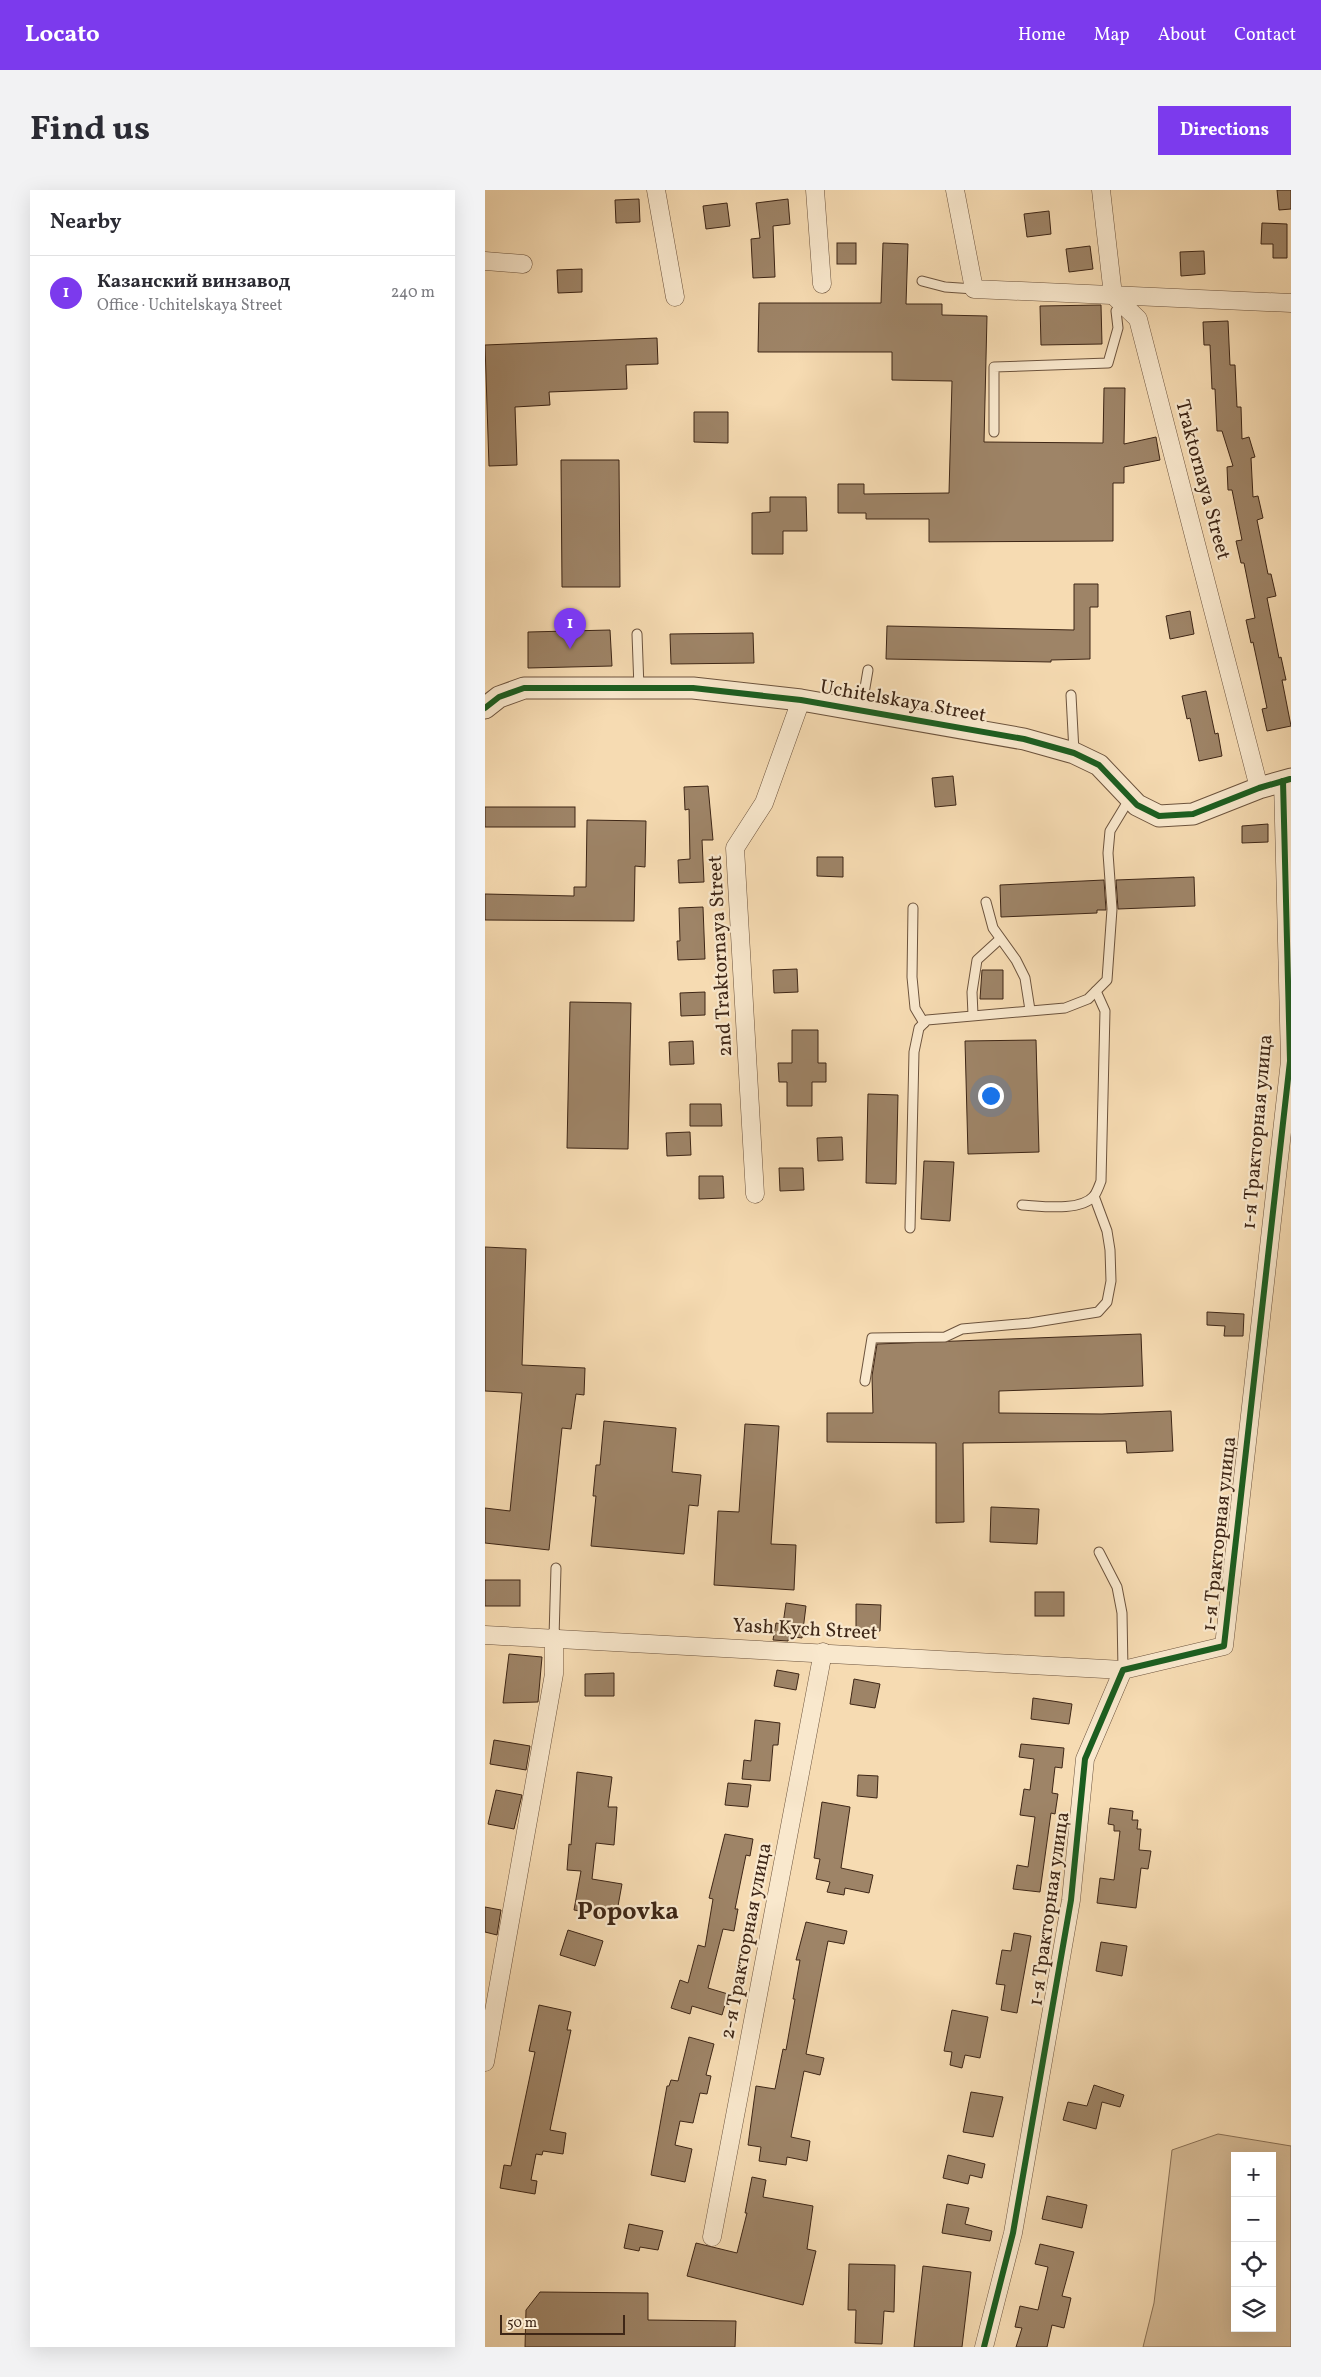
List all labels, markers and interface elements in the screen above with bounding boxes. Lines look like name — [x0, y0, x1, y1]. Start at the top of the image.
text: Locato — [25, 18, 100, 52]
text: Home — [1018, 23, 1066, 48]
text: Map — [1094, 23, 1130, 48]
text: About — [1158, 23, 1206, 48]
text: Contact — [1234, 23, 1296, 48]
text: Find us — [30, 106, 150, 154]
button: Directions — [1158, 106, 1291, 155]
text: Nearby — [50, 208, 121, 237]
text: Казанский винзавод — [97, 269, 290, 295]
text: 1 — [63, 282, 69, 304]
text: 240 m — [391, 282, 435, 304]
text: Office · Uchitelskaya Street — [97, 295, 283, 317]
street label: Traktornaya Street — [1167, 397, 1237, 563]
pin: 1 — [554, 608, 586, 649]
street label: Uchitelskaya Street — [818, 674, 988, 730]
street label: 2nd Traktornaya Street — [702, 854, 740, 1058]
street label: 1-я Тракторная улица — [1236, 1033, 1280, 1231]
your location — [978, 1083, 1004, 1109]
street label: 1-я Тракторная улица — [1196, 1435, 1244, 1633]
street label: Yash Kych Street — [732, 1612, 878, 1648]
street label: 1-я Тракторная улица — [1022, 1810, 1078, 2008]
street label: 2-я Тракторная улица — [714, 1840, 780, 2042]
district label: Popovka — [577, 1895, 679, 1930]
map controls — [1231, 2152, 1276, 2332]
button: + — [1231, 2152, 1276, 2197]
button: − — [1231, 2197, 1276, 2242]
button: locate — [1231, 2242, 1276, 2287]
button: layers — [1231, 2287, 1276, 2332]
scale bar — [500, 2312, 625, 2335]
text: 50 m — [507, 2314, 537, 2333]

